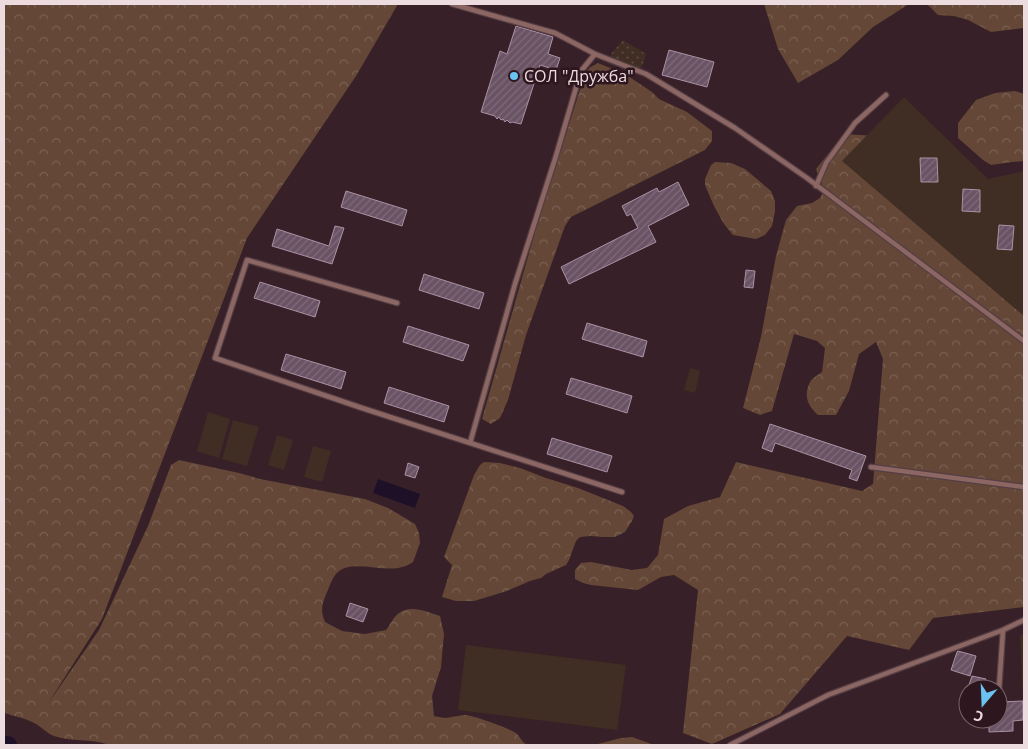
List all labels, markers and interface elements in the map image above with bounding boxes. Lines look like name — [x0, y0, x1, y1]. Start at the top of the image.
place label: СОЛ "Дружба" — [524, 65, 634, 87]
marker: СОЛ "Дружба" — [508, 70, 520, 82]
north arrow — [958, 679, 1008, 729]
text: С — [971, 706, 986, 727]

